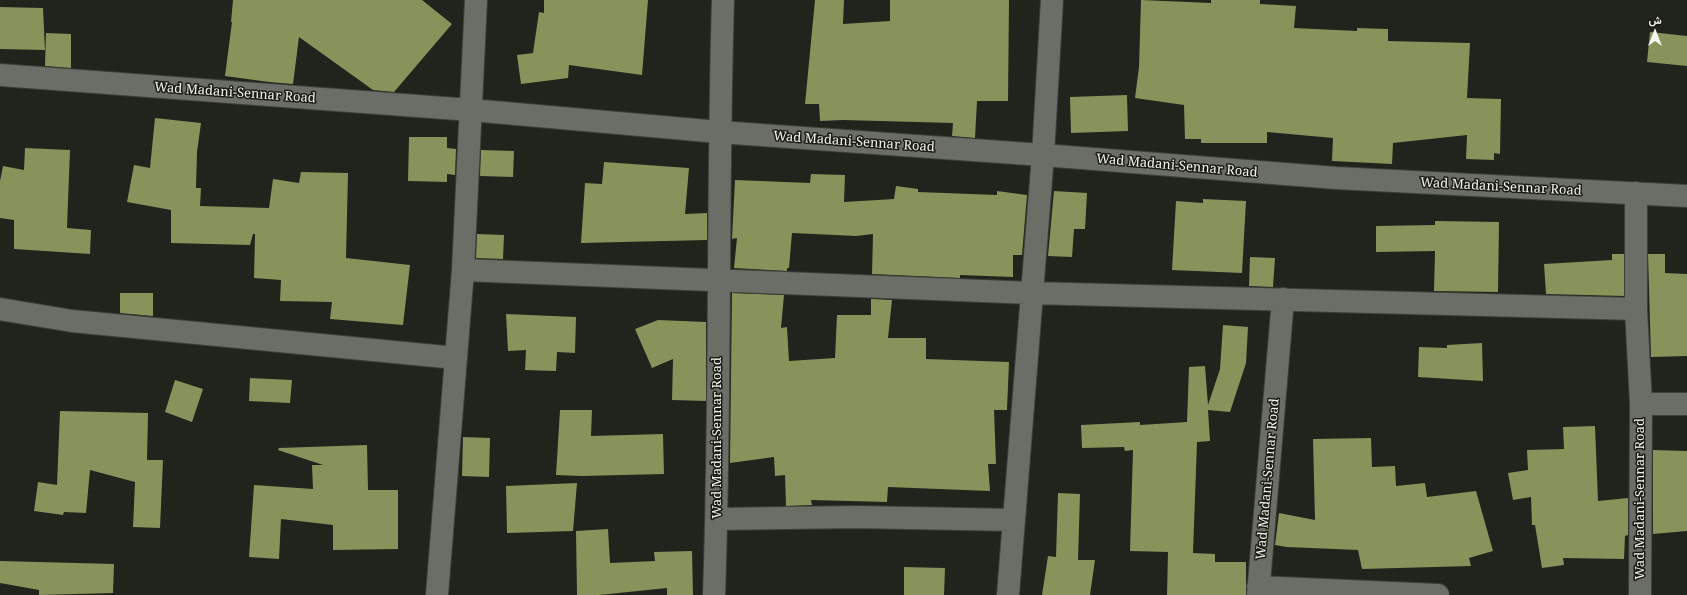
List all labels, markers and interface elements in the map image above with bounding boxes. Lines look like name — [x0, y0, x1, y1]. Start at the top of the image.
north arrow — [1635, 12, 1675, 52]
text: ش — [1648, 12, 1662, 27]
street label: Wad Madani-Sennar Road — [154, 80, 316, 106]
street label: Wad Madani-Sennar Road — [773, 129, 935, 155]
street label: Wad Madani-Sennar Road — [1096, 151, 1258, 181]
street label: Wad Madani-Sennar Road — [1420, 175, 1582, 199]
street label: Wad Madani-Sennar Road — [709, 357, 725, 519]
street label: Wad Madani-Sennar Road — [1253, 398, 1283, 560]
street label: Wad Madani-Sennar Road — [1632, 418, 1648, 580]

